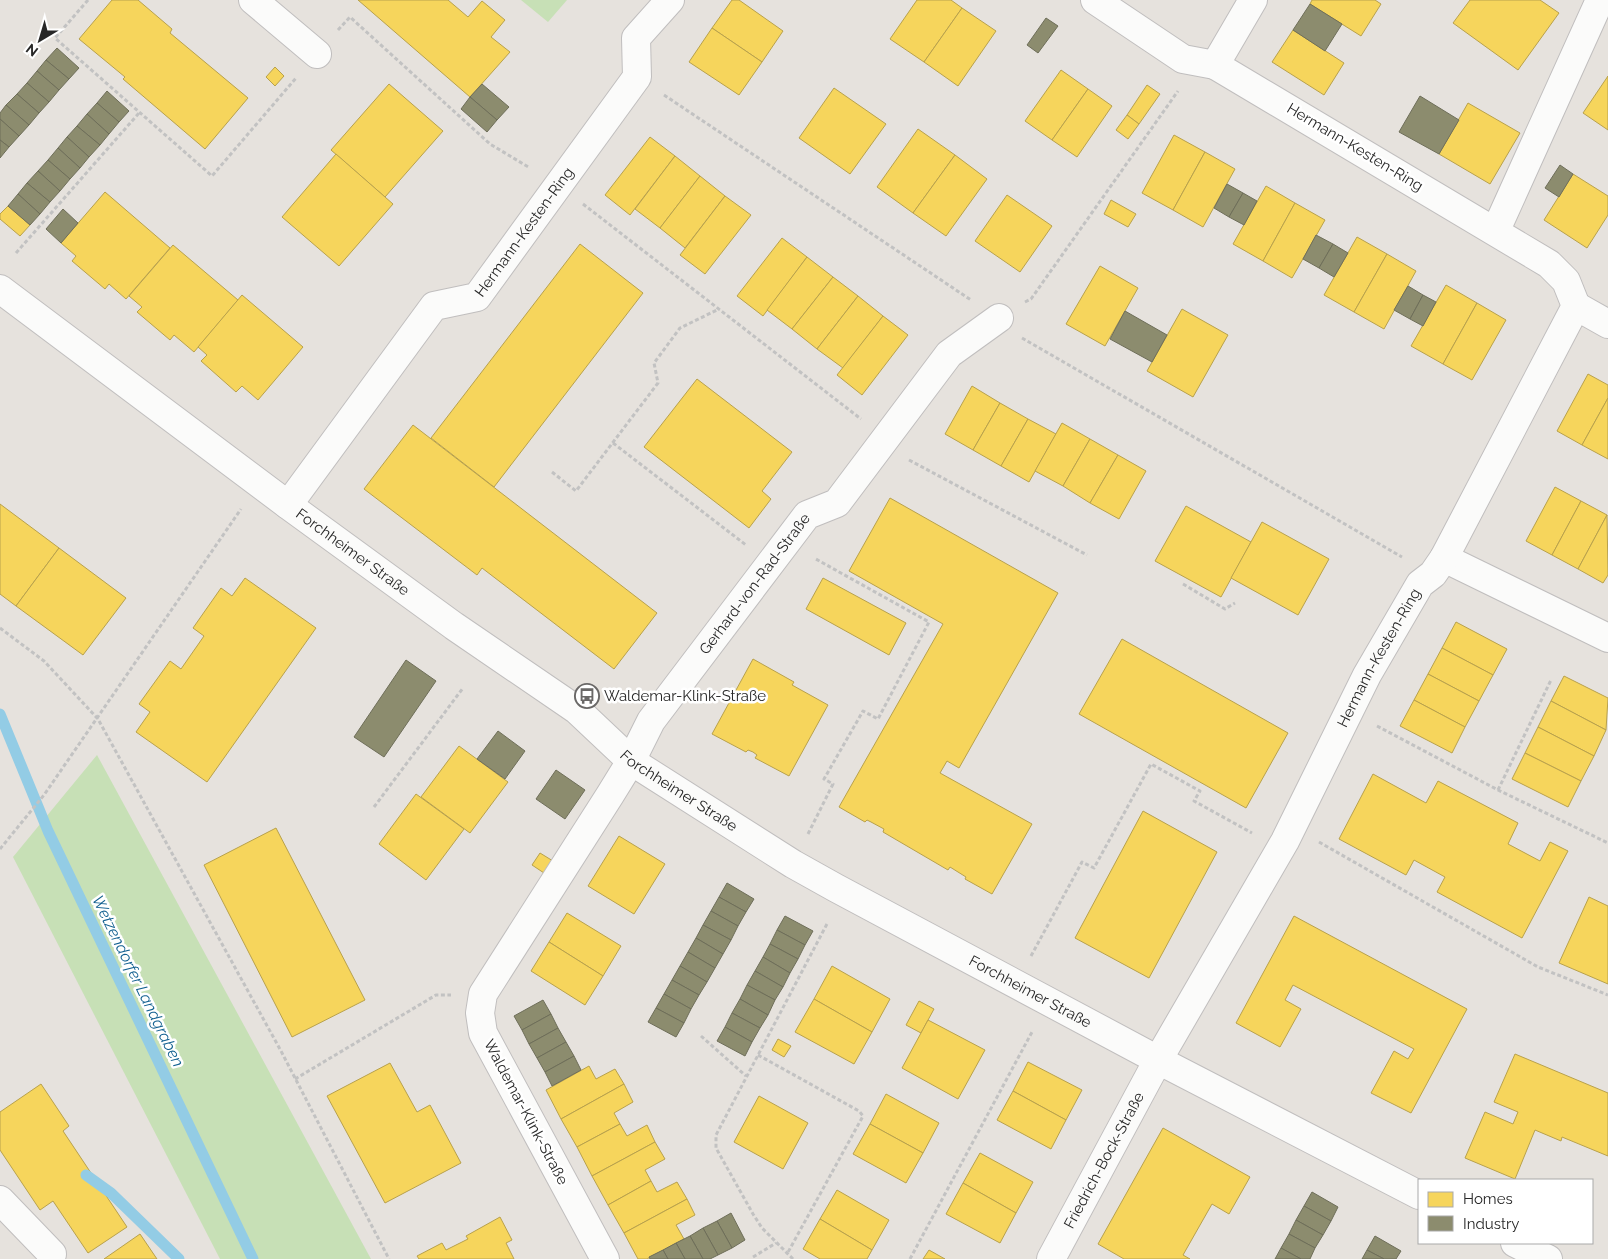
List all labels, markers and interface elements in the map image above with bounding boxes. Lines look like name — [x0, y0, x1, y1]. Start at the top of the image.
north arrow — [15, 15, 65, 65]
text: N — [23, 41, 41, 60]
street label: Hermann-Kesten-Ring — [1284, 99, 1426, 195]
street label: Hermann-Kesten-Ring — [471, 164, 577, 300]
street label: Forchheimer Straße — [292, 505, 413, 600]
street label: Gerhard-von-Rad-Straße — [696, 510, 814, 658]
street label: Hermann-Kesten-Ring — [1334, 585, 1424, 730]
bus stop icon: Waldemar-Klink-Straße — [574, 683, 600, 709]
place label: Waldemar-Klink-Straße — [604, 687, 766, 705]
street label: Forchheimer Straße — [616, 746, 741, 835]
water label: Wetzendorfer Landgraben — [88, 892, 188, 1070]
street label: Forchheimer Straße — [966, 952, 1095, 1032]
street label: Waldemar-Klink-Straße — [480, 1036, 572, 1188]
street label: Friedrich-Bock-Straße — [1060, 1089, 1148, 1232]
legend — [1418, 1179, 1593, 1244]
text: Homes — [1463, 1190, 1513, 1208]
text: Industry — [1463, 1215, 1519, 1233]

